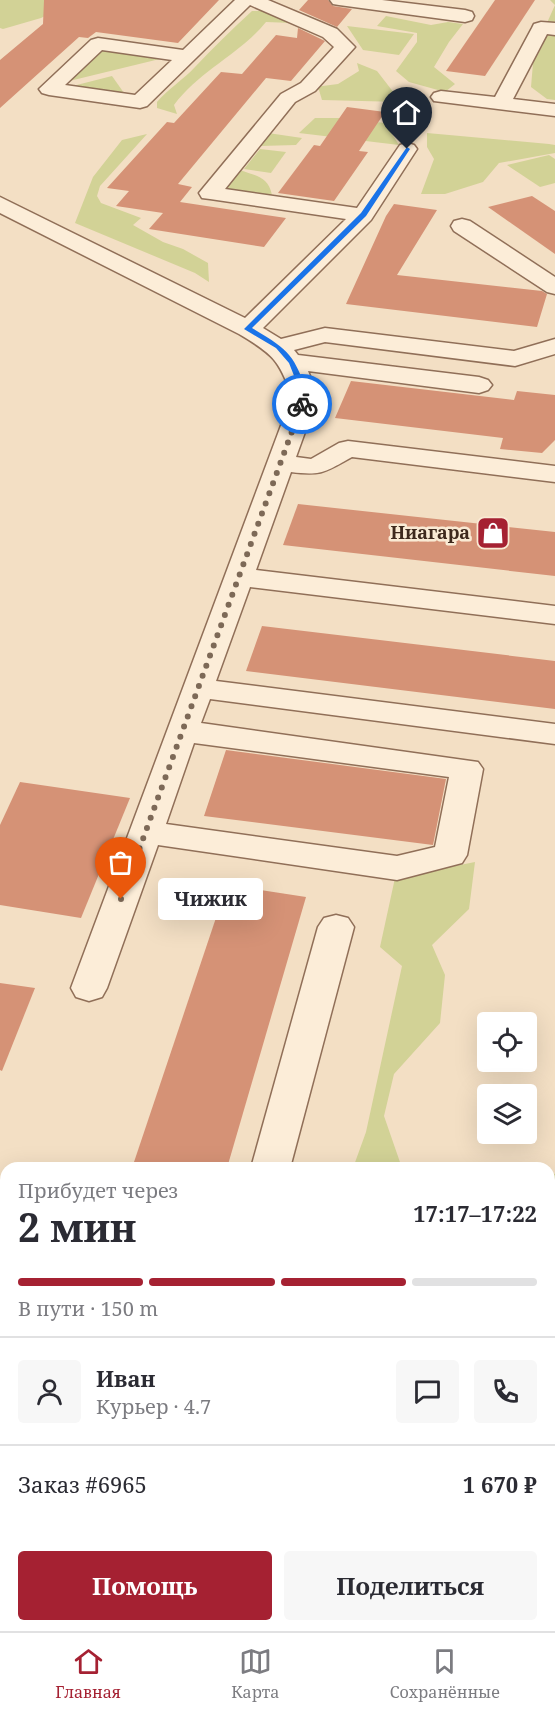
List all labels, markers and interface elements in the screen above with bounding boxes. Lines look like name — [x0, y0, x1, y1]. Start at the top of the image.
pin — [381, 87, 432, 149]
icon: home — [390, 96, 423, 129]
courier — [272, 374, 332, 434]
icon: bike — [286, 388, 319, 421]
shop icon: Ниагара — [475, 515, 511, 551]
place label: Ниагара — [390, 520, 470, 544]
pin — [95, 837, 146, 899]
icon: bag — [104, 846, 137, 879]
callout: Чижик — [157, 878, 262, 920]
text: Чижик — [174, 885, 247, 912]
map controls — [477, 1012, 537, 1144]
button: locate — [477, 1012, 537, 1072]
button: layers — [477, 1084, 537, 1144]
text: Прибудет через — [18, 1177, 178, 1204]
text: 17:17–17:22 — [413, 1198, 537, 1228]
text: 2 мин — [18, 1200, 136, 1253]
text: В пути · 150 m — [18, 1295, 158, 1322]
button: person — [18, 1360, 81, 1423]
button: chat — [396, 1360, 459, 1423]
button: phone — [474, 1360, 537, 1423]
text: Иван — [96, 1363, 155, 1393]
text: Курьер · 4.7 — [96, 1393, 211, 1420]
text: Заказ #6965 — [18, 1469, 147, 1499]
text: 1 670 ₽ — [463, 1469, 537, 1499]
button: Помощь — [18, 1551, 272, 1620]
button: Поделиться — [284, 1551, 537, 1620]
tab: Главная — [55, 1645, 121, 1703]
tab: Карта — [231, 1645, 279, 1703]
tab: Сохранённые — [390, 1645, 500, 1703]

